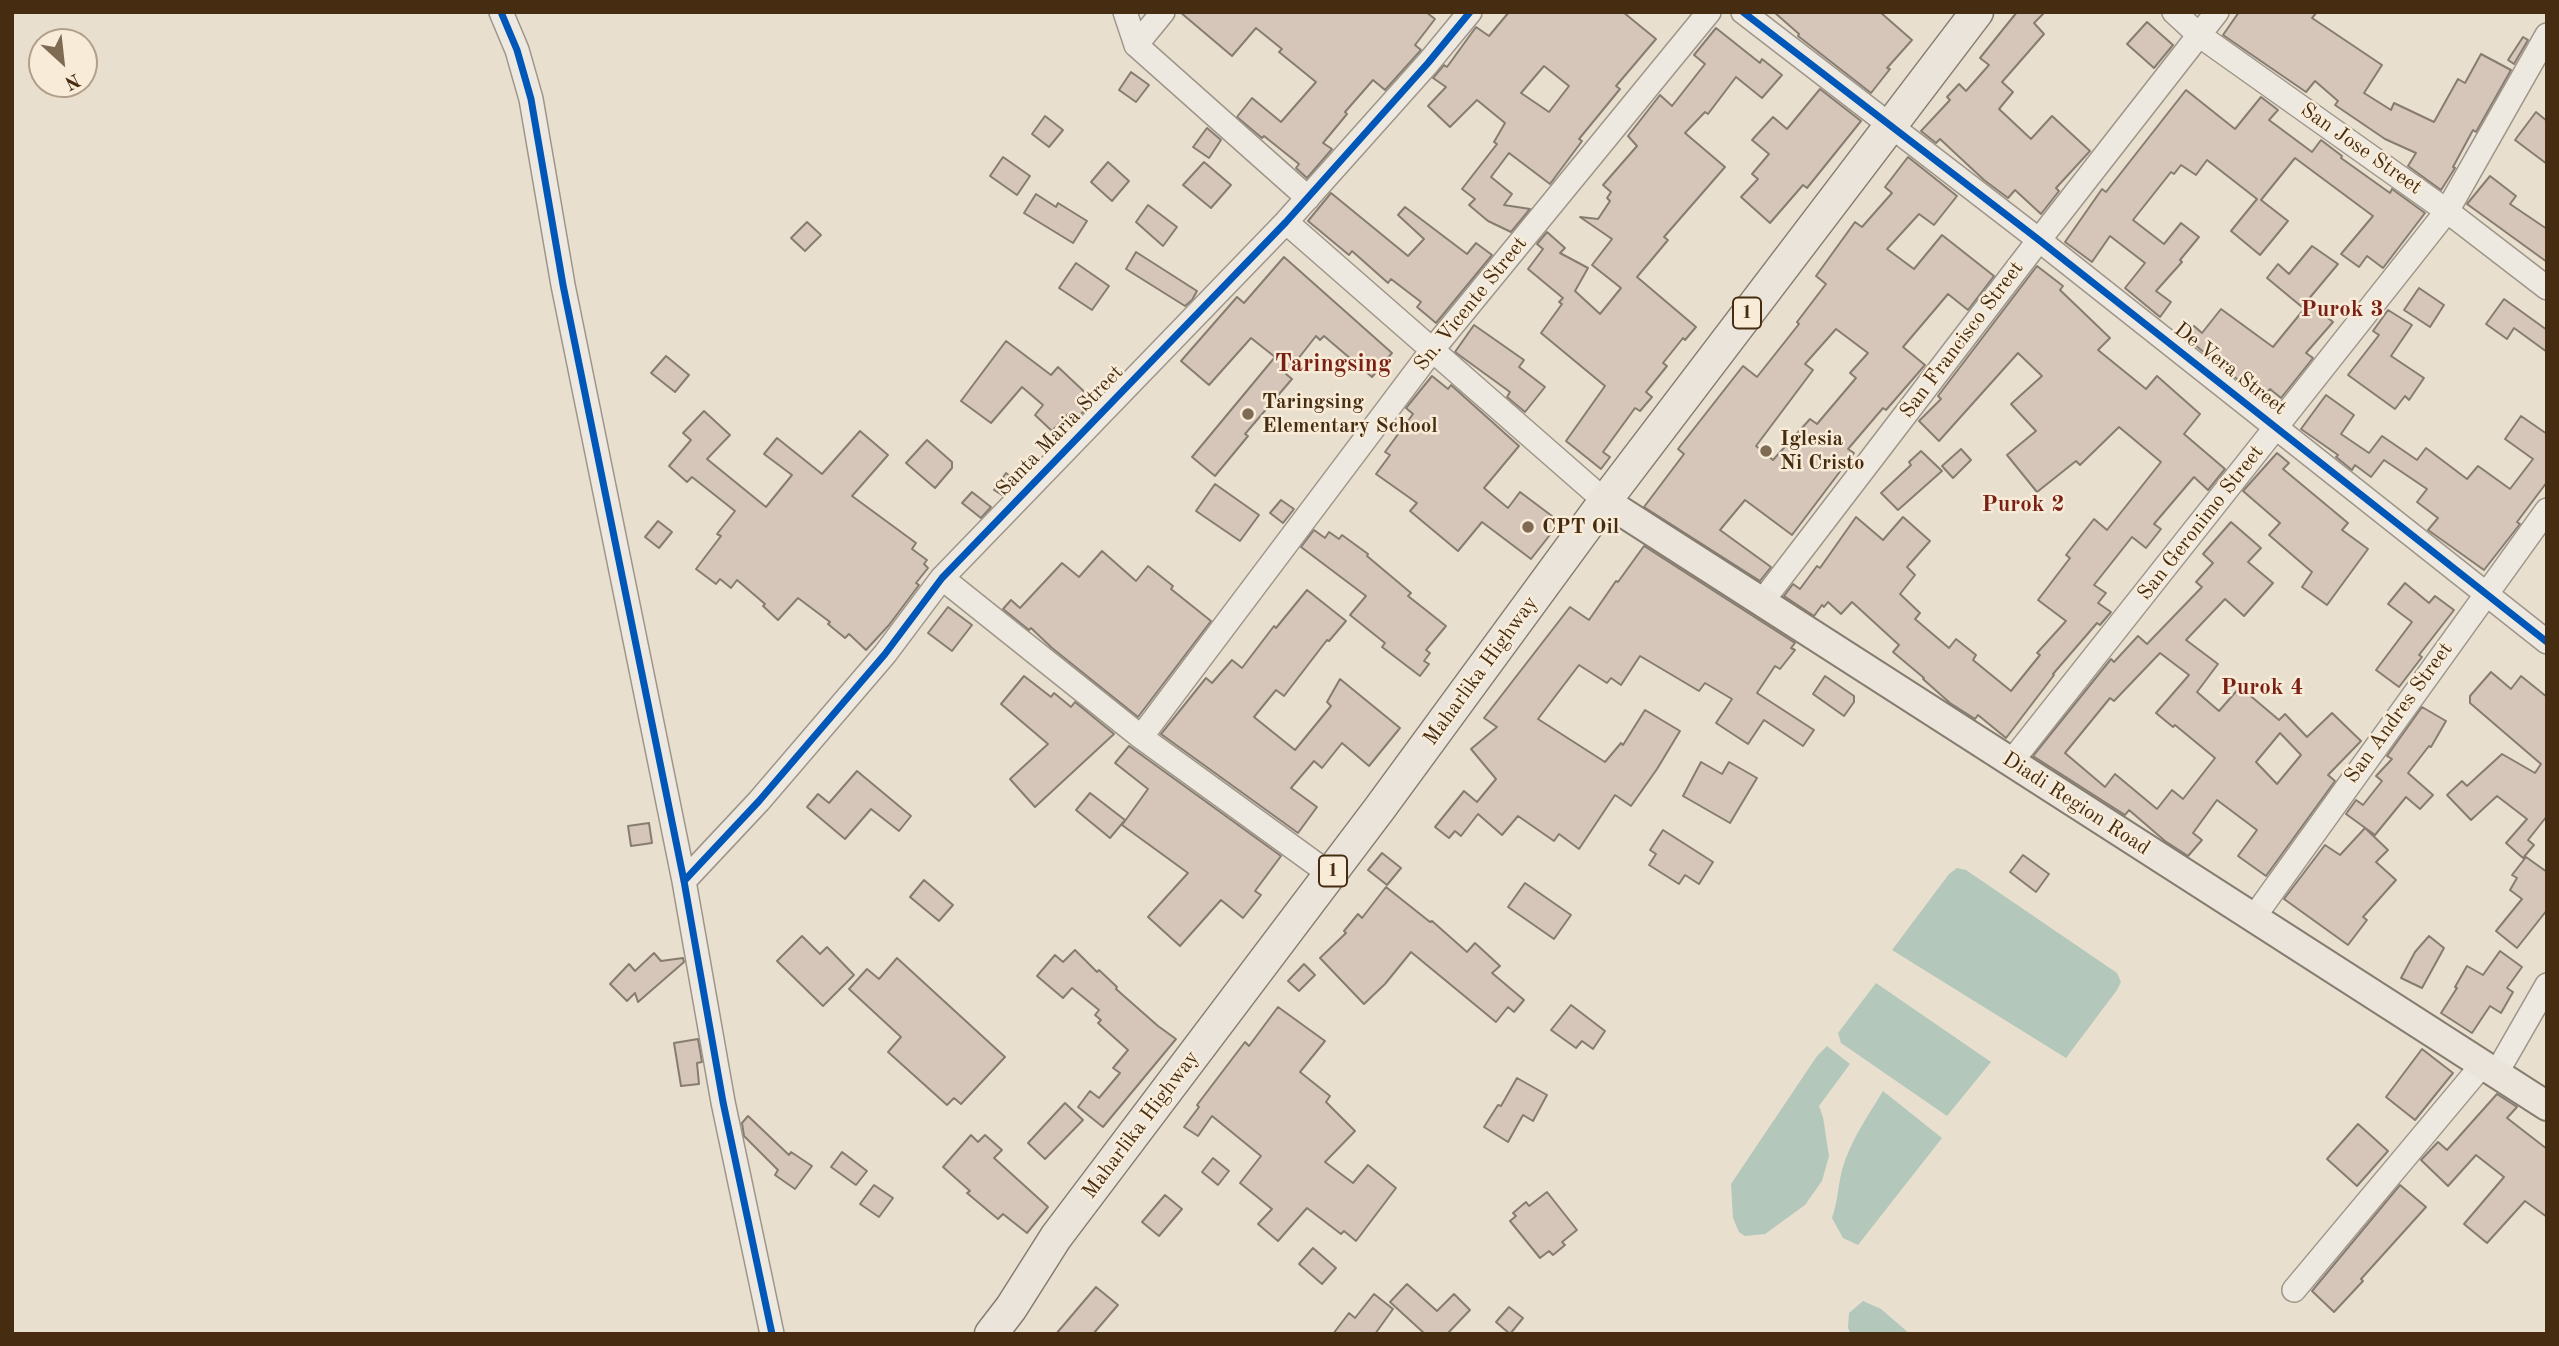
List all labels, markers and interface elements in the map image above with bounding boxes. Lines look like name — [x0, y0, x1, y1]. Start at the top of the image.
north arrow — [28, 28, 98, 98]
text: N — [61, 69, 83, 92]
street label: San Jose Street — [2295, 98, 2427, 200]
street label: Sn. Vicente Street — [1409, 232, 1533, 376]
street label: San Francisco Street — [1895, 256, 2029, 424]
district label: Purok 3 — [2300, 296, 2384, 324]
road number: 1 — [1733, 298, 1761, 328]
street label: De Vera Street — [2169, 317, 2291, 421]
district label: Taringsing — [1275, 351, 1391, 379]
street label: Santa Maria Street — [991, 360, 1129, 502]
place label: Taringsing Elementary School — [1262, 389, 1438, 439]
marker: Taringsing Elementary School — [1240, 406, 1256, 422]
place label: Iglesia Ni Cristo — [1780, 426, 1865, 476]
street label: San Geronimo Street — [2133, 440, 2269, 606]
marker: Iglesia Ni Cristo — [1758, 443, 1774, 459]
district label: Purok 2 — [1981, 491, 2065, 519]
place label: CPT Oil — [1542, 514, 1619, 540]
marker: CPT Oil — [1520, 519, 1536, 535]
street label: Maharlika Highway — [1418, 591, 1544, 751]
street label: San Andres Street — [2339, 638, 2459, 788]
district label: Purok 4 — [2220, 674, 2304, 702]
street label: Diadi Region Road — [1997, 747, 2155, 861]
road number: 1 — [1319, 856, 1347, 886]
street label: Maharlika Highway — [1077, 1046, 1205, 1204]

